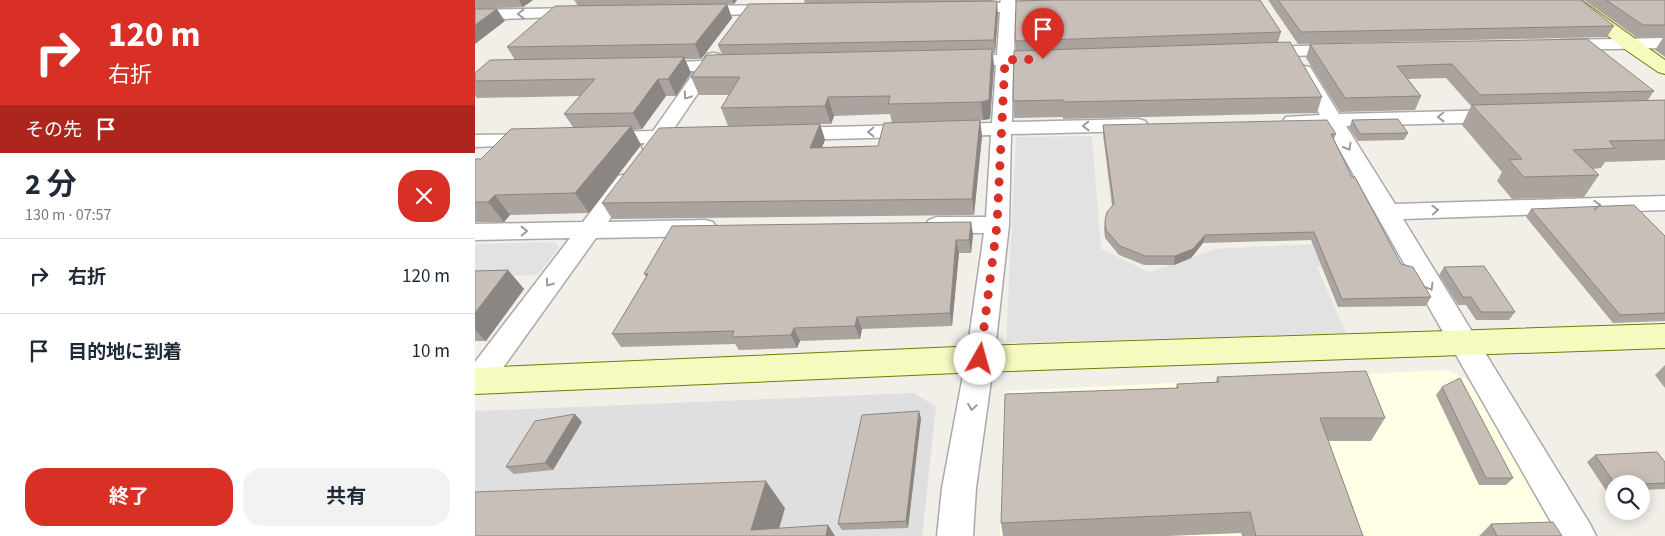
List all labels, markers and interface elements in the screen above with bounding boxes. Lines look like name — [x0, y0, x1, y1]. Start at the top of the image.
pin — [1022, 8, 1064, 59]
one-way arrow — [517, 9, 525, 20]
text: 120 m — [108, 10, 200, 60]
icon: arrive — [1029, 15, 1057, 43]
icon: right — [25, 20, 90, 85]
text: 右折 — [108, 59, 152, 91]
one-way arrow — [684, 91, 693, 100]
one-way arrow — [1437, 112, 1445, 123]
icon: arrive — [92, 115, 120, 143]
text: その先 — [25, 117, 82, 144]
one-way arrow — [1082, 121, 1090, 131]
one-way arrow — [867, 126, 875, 137]
one-way arrow — [1341, 141, 1351, 150]
text: 2 分 — [25, 163, 77, 206]
button: close — [398, 170, 450, 222]
one-way arrow — [1594, 200, 1601, 210]
text: 130 m · 07:57 — [25, 204, 112, 226]
one-way arrow — [1431, 205, 1439, 215]
one-way arrow — [520, 226, 528, 236]
icon: right — [25, 262, 53, 290]
text: 120 m — [402, 263, 450, 290]
text: 右折 — [68, 264, 106, 291]
one-way arrow — [546, 277, 555, 287]
one-way arrow — [1424, 282, 1434, 291]
position arrow — [953, 332, 1005, 384]
icon: arrive — [25, 337, 53, 365]
text: 10 m — [412, 338, 450, 365]
text: 目的地に到着 — [68, 339, 182, 366]
one-way arrow — [968, 403, 978, 411]
button: 終了 — [25, 468, 233, 526]
button: 共有 — [243, 468, 450, 526]
map controls — [1605, 475, 1650, 520]
button: search — [1605, 475, 1650, 520]

